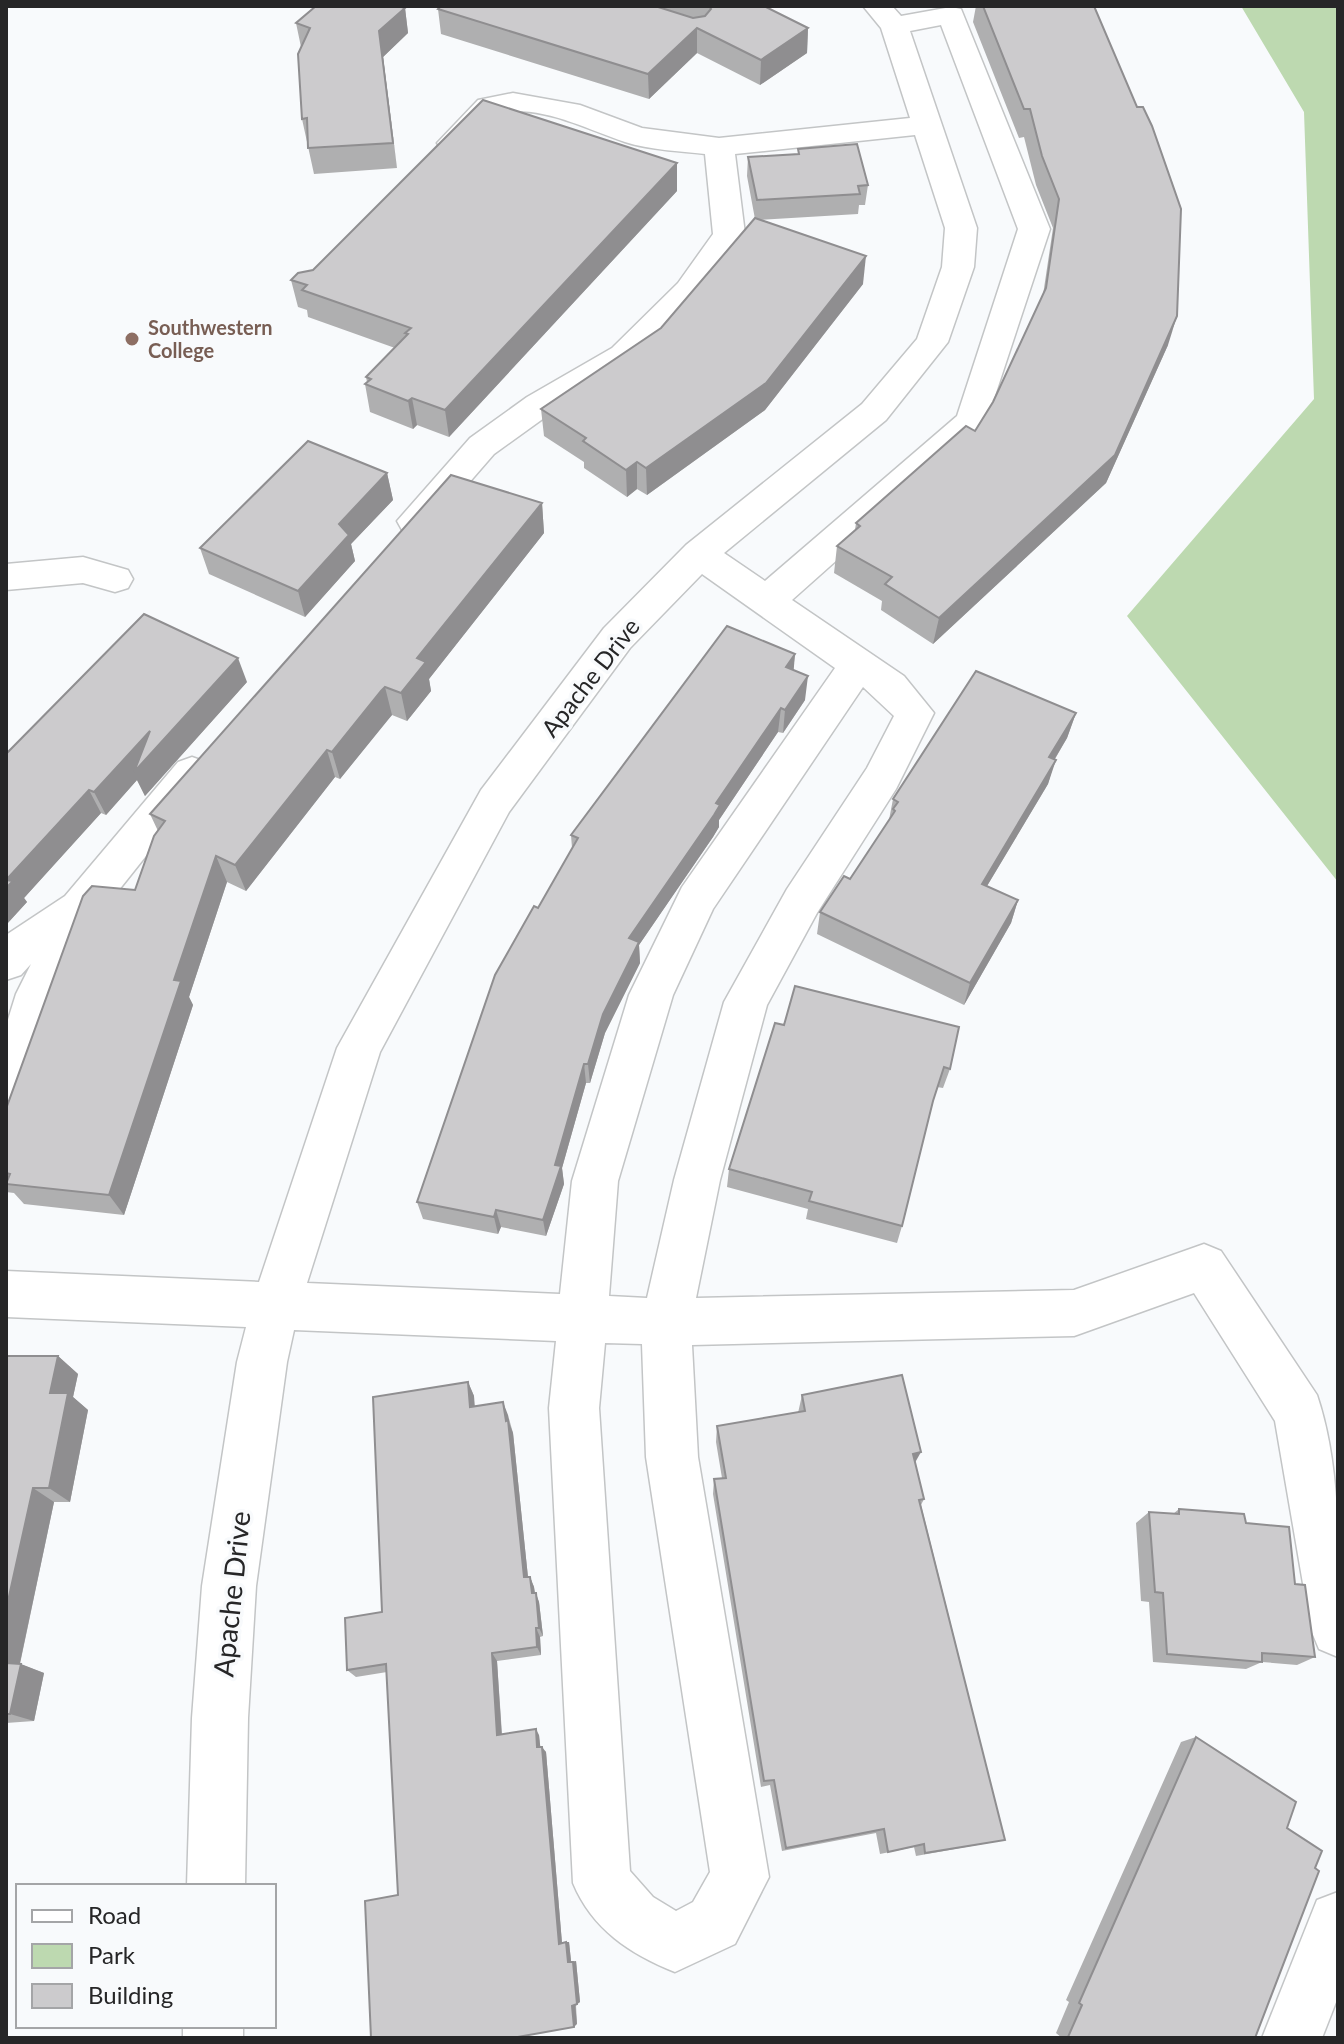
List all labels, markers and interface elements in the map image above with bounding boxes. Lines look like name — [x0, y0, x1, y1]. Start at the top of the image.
place label: Southwestern College — [148, 315, 272, 362]
marker: Southwestern College — [123, 330, 141, 348]
street label: Apache Drive — [535, 612, 645, 742]
street label: Apache Drive — [205, 1509, 257, 1678]
legend — [16, 1884, 276, 2028]
text: Road — [88, 1900, 141, 1929]
text: Park — [88, 1940, 136, 1969]
text: Building — [88, 1980, 173, 2009]

